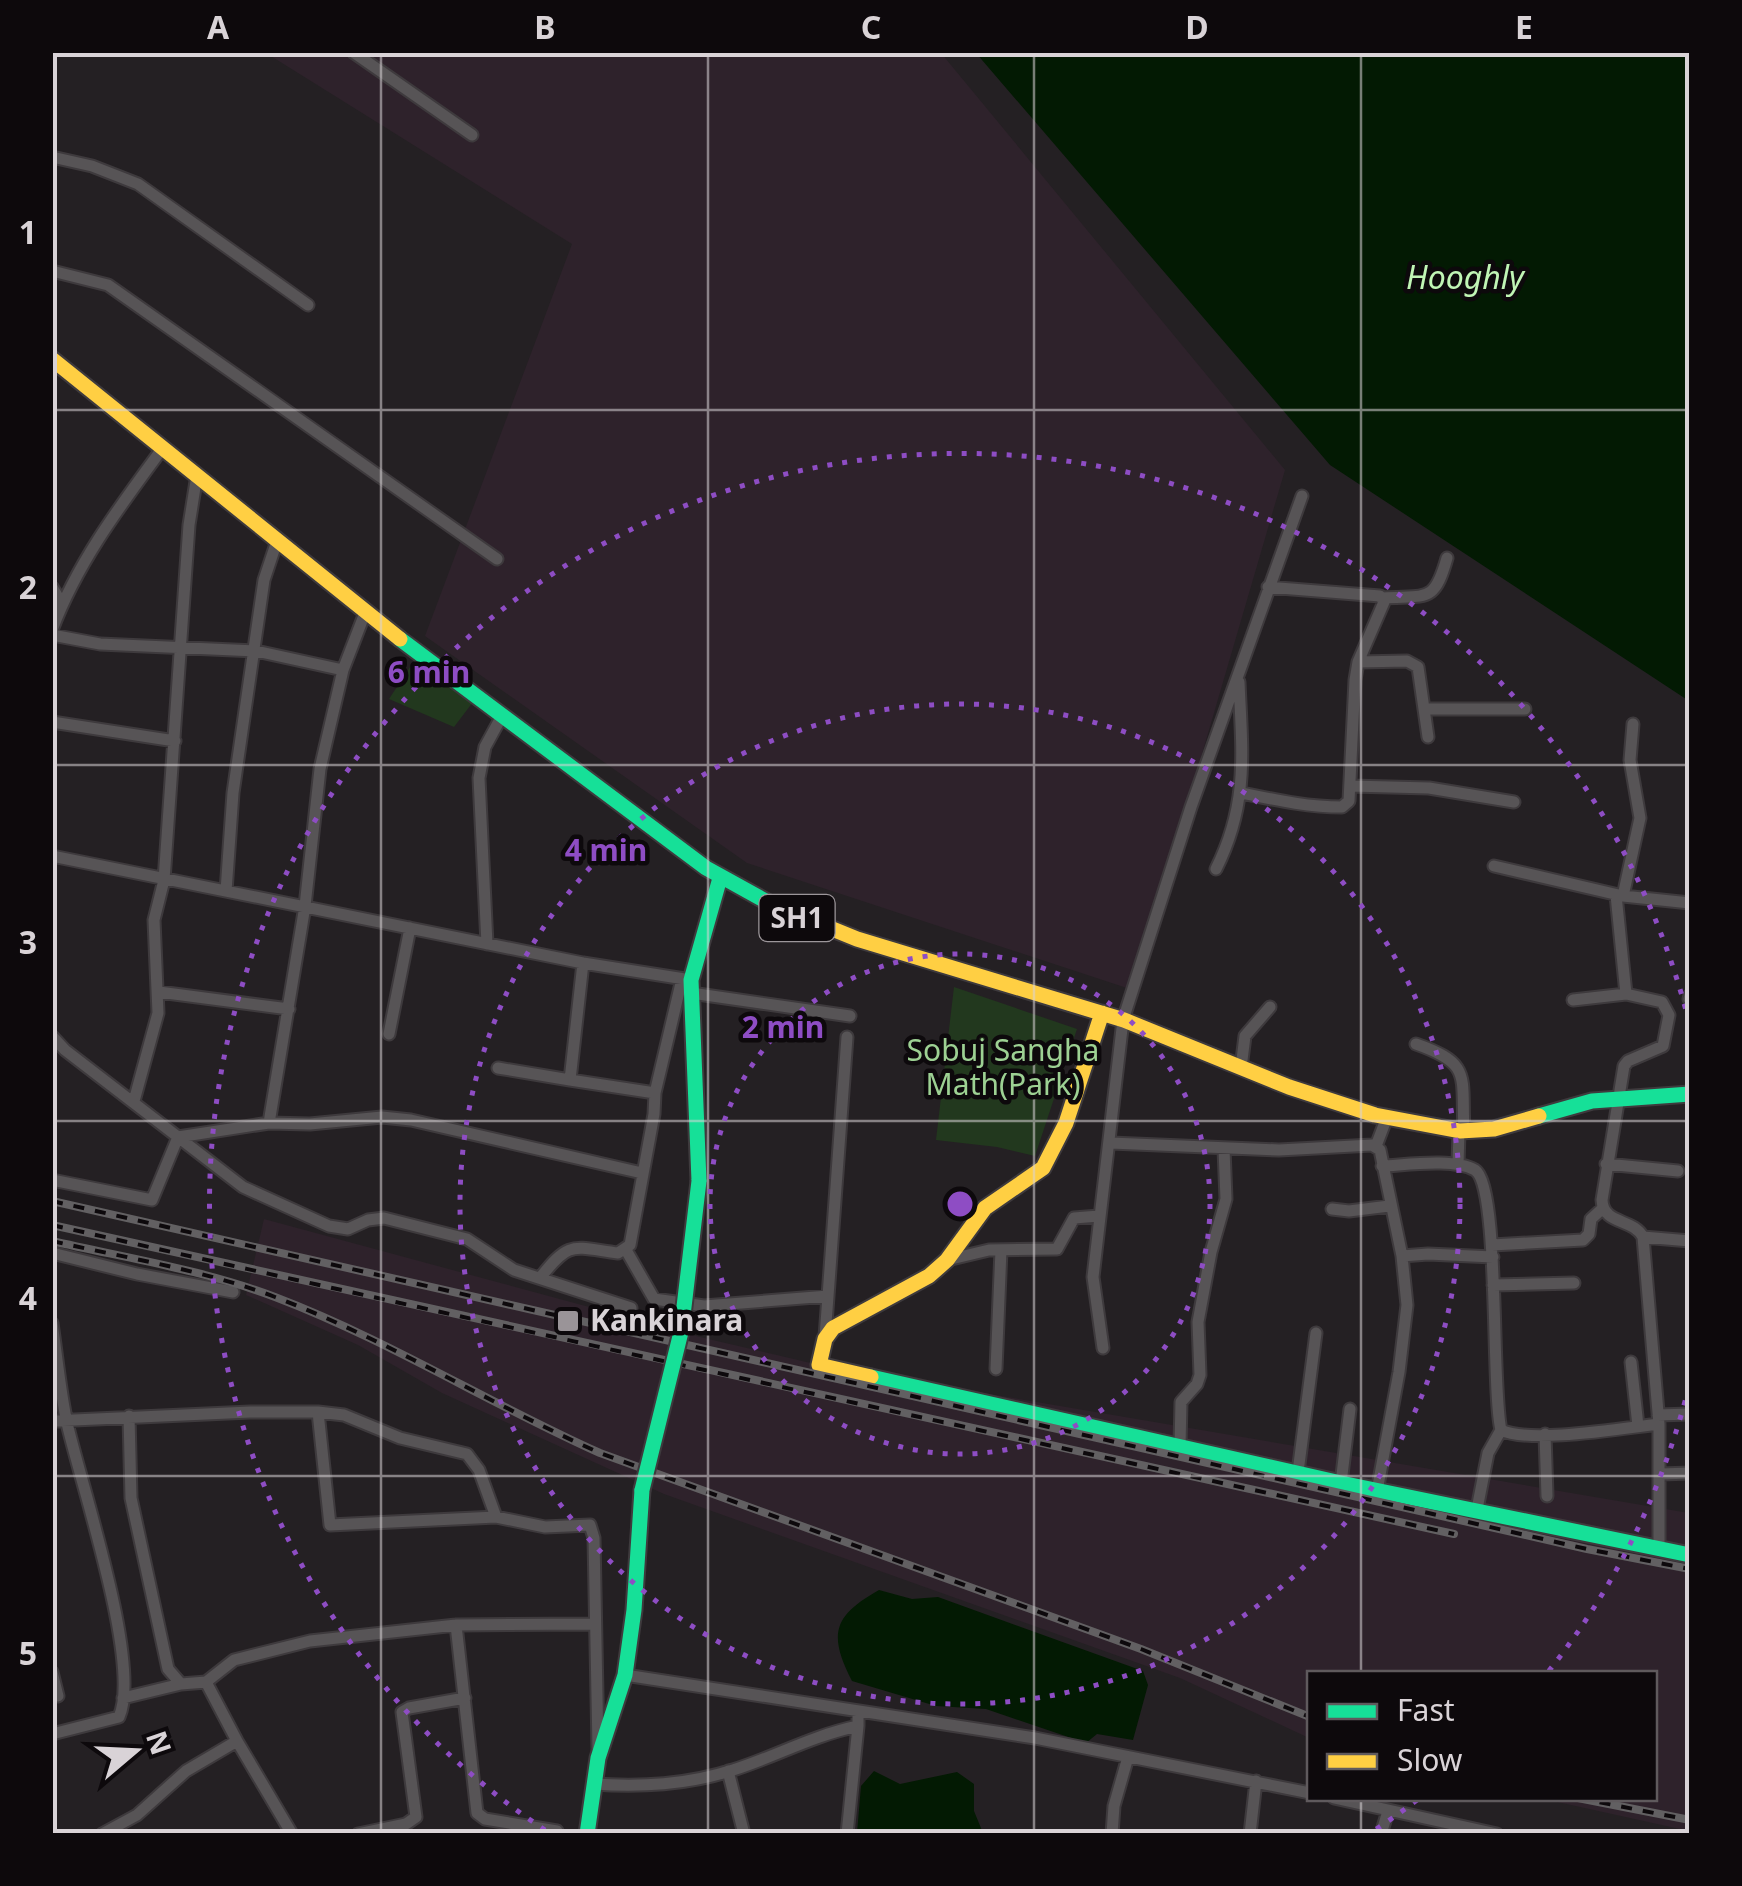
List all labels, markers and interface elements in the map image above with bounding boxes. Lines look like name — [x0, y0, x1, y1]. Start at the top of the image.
text: A — [207, 5, 230, 48]
text: B — [534, 5, 556, 48]
text: C — [861, 5, 881, 48]
text: D — [1185, 5, 1209, 48]
text: E — [1515, 5, 1533, 48]
text: 1 — [19, 210, 37, 253]
water label: Hooghly — [1406, 255, 1526, 298]
text: 2 — [19, 565, 37, 608]
text: 6 min — [388, 651, 470, 692]
text: 4 min — [565, 829, 647, 870]
road number: SH1 — [760, 895, 834, 941]
text: 3 — [19, 920, 37, 963]
text: 2 min — [742, 1006, 824, 1047]
park label: Sobuj Sangha Math(Park) — [907, 1029, 1099, 1104]
centre of rings — [942, 1186, 978, 1222]
text: 4 — [19, 1276, 37, 1319]
place label: Kankinara — [590, 1299, 743, 1340]
marker: Kankinara — [555, 1308, 581, 1334]
text: 5 — [19, 1631, 37, 1674]
legend — [1307, 1671, 1657, 1801]
text: Fast — [1397, 1689, 1455, 1730]
north arrow — [85, 1701, 185, 1801]
text: N — [138, 1726, 181, 1759]
text: Slow — [1397, 1739, 1463, 1780]

